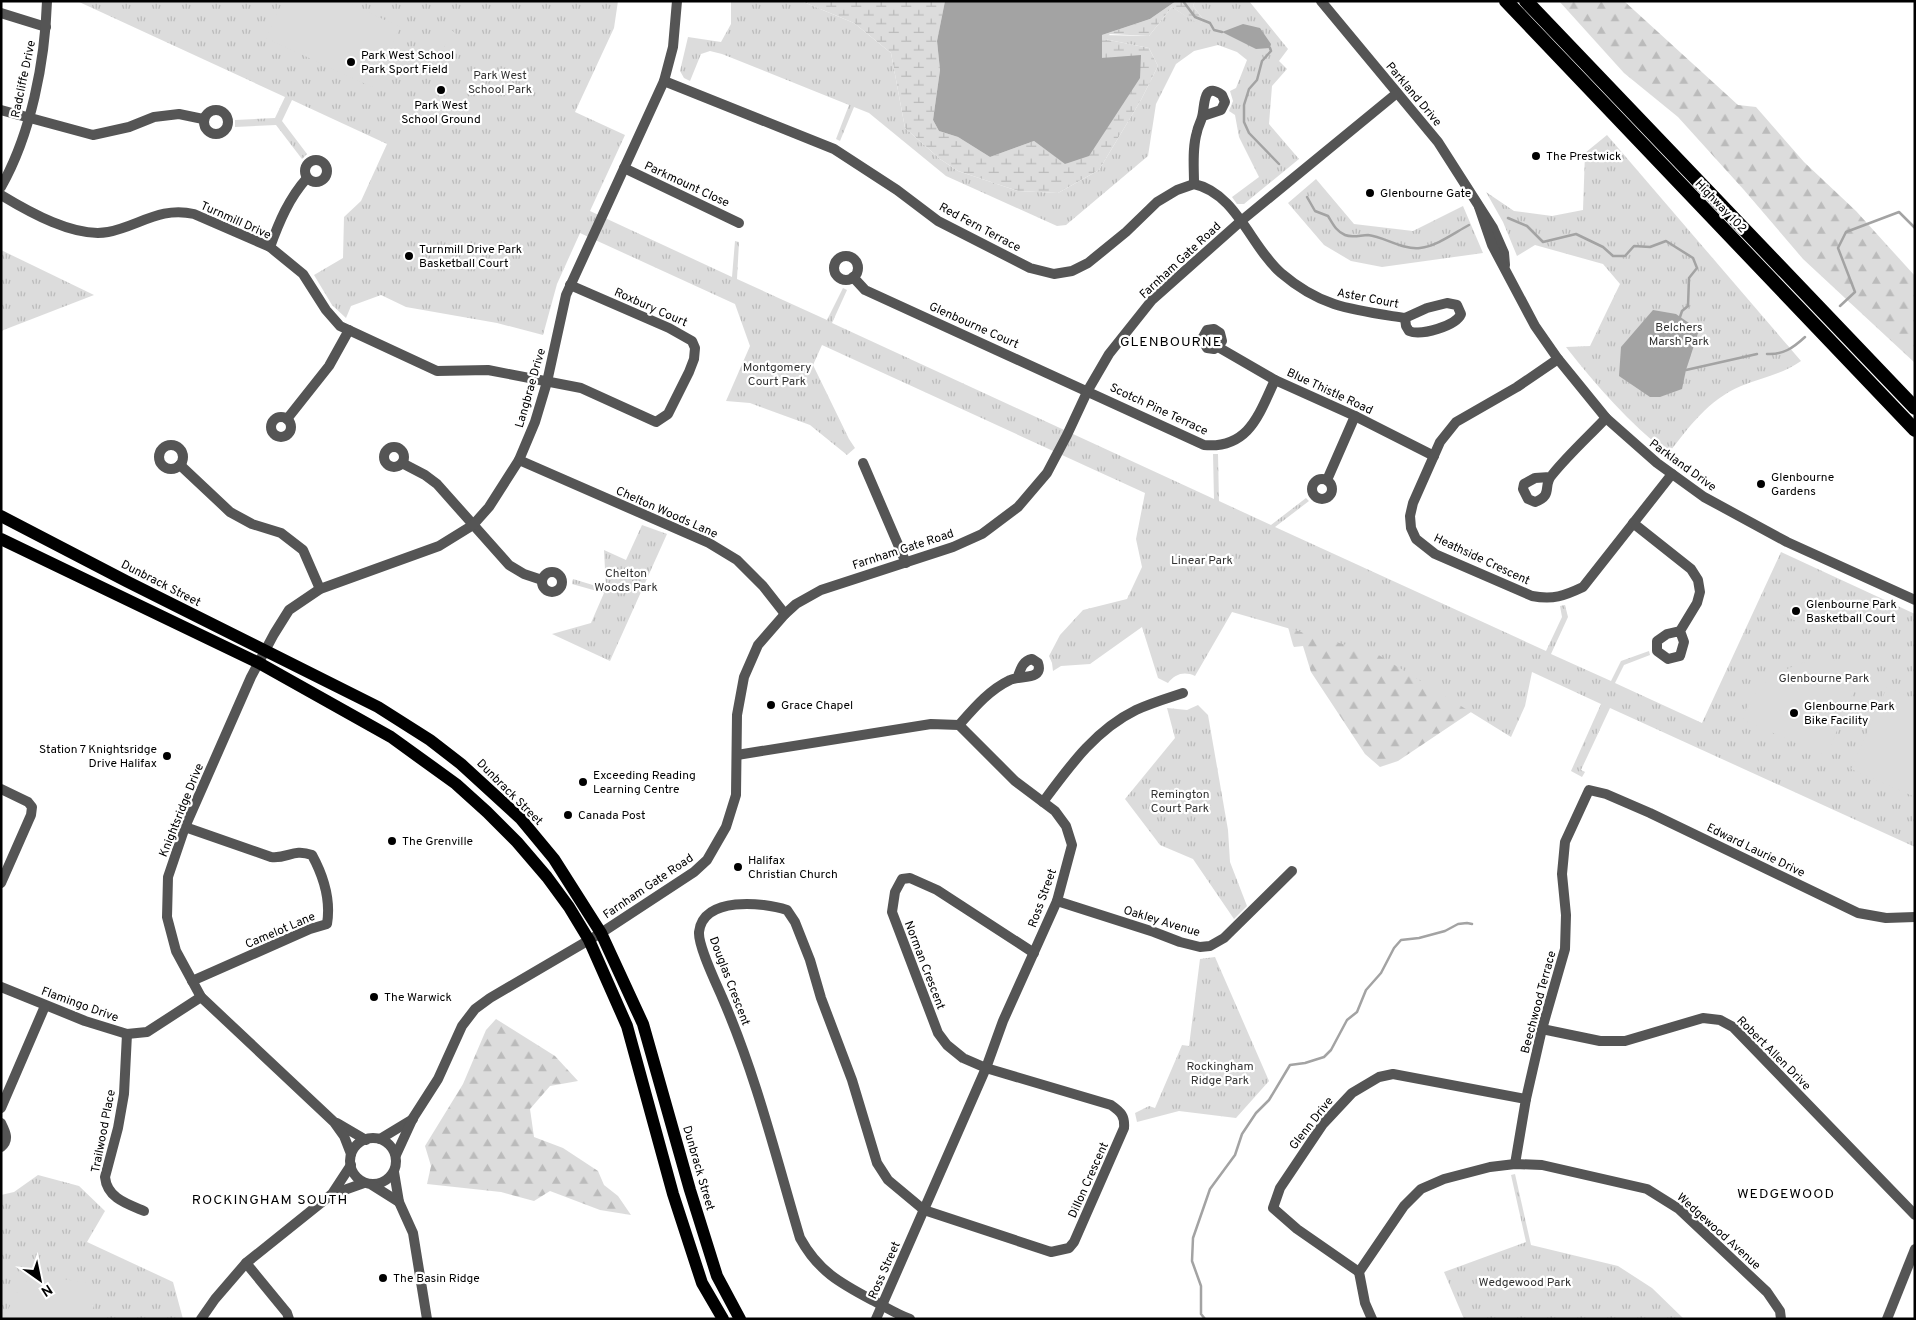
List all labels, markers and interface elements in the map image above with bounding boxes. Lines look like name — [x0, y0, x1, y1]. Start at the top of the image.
street label: Radcliffe Drive — [8, 39, 40, 120]
place label: Park West School Park Sport Field — [361, 48, 454, 78]
marker: Park West School Park Sport Field — [345, 56, 357, 68]
street label: Parkland Drive — [1382, 59, 1445, 130]
park label: Park West School Park — [468, 68, 532, 98]
marker: Park West School Ground — [435, 84, 447, 96]
place label: Park West School Ground — [401, 98, 481, 128]
place label: The Prestwick — [1546, 149, 1621, 165]
marker: The Prestwick — [1530, 150, 1542, 162]
street label: Parkmount Close — [641, 158, 732, 212]
street label: Highway 102 — [1691, 177, 1750, 237]
place label: Glenbourne Gate — [1380, 186, 1471, 202]
marker: Glenbourne Gate — [1364, 187, 1376, 199]
street label: Turnmill Drive — [198, 198, 273, 244]
street label: Red Fern Terrace — [936, 200, 1023, 256]
street label: Farnham Gate Road — [1137, 219, 1225, 303]
place label: Turnmill Drive Park Basketball Court — [419, 242, 522, 272]
marker: Turnmill Drive Park Basketball Court — [403, 250, 415, 262]
street label: Roxbury Court — [611, 285, 690, 331]
street label: Aster Court — [1335, 285, 1400, 313]
street label: Glenbourne Court — [926, 299, 1021, 353]
park label: Belchers Marsh Park — [1649, 320, 1709, 350]
district label: GLENBOURNE — [1120, 334, 1222, 351]
street label: Langbrae Drive — [512, 347, 550, 430]
park label: Montgomery Court Park — [743, 360, 811, 390]
street label: Blue Thistle Road — [1284, 365, 1375, 419]
street label: Scotch Pine Terrace — [1107, 380, 1210, 440]
street label: Parkland Drive — [1646, 436, 1719, 496]
place label: Glenbourne Gardens — [1771, 470, 1834, 500]
marker: Glenbourne Gardens — [1755, 478, 1767, 490]
street label: Chelton Woods Lane — [613, 483, 720, 543]
street label: Farnham Gate Road — [851, 526, 956, 574]
street label: Heathside Crescent — [1431, 531, 1532, 589]
park label: Linear Park — [1171, 553, 1233, 569]
street label: Dunbrack Street — [118, 557, 203, 611]
park label: Chelton Woods Park — [594, 566, 658, 596]
place label: Glenbourne Park Basketball Court — [1806, 597, 1897, 627]
marker: Glenbourne Park Basketball Court — [1790, 605, 1802, 617]
park label: Glenbourne Park — [1779, 671, 1869, 687]
place label: Grace Chapel — [781, 698, 853, 714]
marker: Grace Chapel — [765, 699, 777, 711]
place label: Glenbourne Park Bike Facility — [1804, 699, 1895, 729]
marker: Glenbourne Park Bike Facility — [1788, 707, 1800, 719]
place label: Station 7 Knightsridge Drive Halifax — [39, 742, 157, 772]
marker: Station 7 Knightsridge Drive Halifax — [161, 750, 173, 762]
street label: Dunbrack Street — [473, 756, 546, 829]
street label: Knightsridge Drive — [156, 761, 208, 860]
place label: Exceeding Reading Learning Centre — [593, 768, 696, 798]
marker: Exceeding Reading Learning Centre — [577, 776, 589, 788]
park label: Remington Court Park — [1151, 787, 1209, 817]
place label: Canada Post — [578, 808, 646, 824]
marker: Canada Post — [562, 809, 574, 821]
street label: Edward Laurie Drive — [1704, 820, 1807, 882]
place label: The Grenville — [402, 834, 473, 850]
marker: The Grenville — [386, 835, 398, 847]
street label: Farnham Gate Road — [600, 851, 697, 923]
place label: Halifax Christian Church — [748, 853, 838, 883]
marker: Halifax Christian Church — [732, 861, 744, 873]
street label: Ross Street — [1025, 867, 1061, 930]
street label: Oakley Avenue — [1121, 903, 1202, 941]
street label: Camelot Lane — [243, 909, 318, 953]
street label: Norman Crescent — [900, 919, 948, 1012]
street label: Douglas Crescent — [705, 935, 753, 1028]
street label: Beechwood Terrace — [1518, 949, 1560, 1055]
street label: Flamingo Drive — [39, 984, 121, 1026]
place label: The Warwick — [384, 990, 452, 1006]
marker: The Warwick — [368, 991, 380, 1003]
street label: Robert Allen Drive — [1733, 1013, 1814, 1094]
park label: Rockingham Ridge Park — [1186, 1059, 1254, 1089]
street label: Trailwood Place — [88, 1088, 120, 1174]
street label: Glenn Drive — [1286, 1094, 1337, 1153]
street label: Dunbrack Street — [678, 1124, 718, 1213]
street label: Dillon Crescent — [1065, 1140, 1113, 1221]
district label: WEDGEWOOD — [1737, 1186, 1835, 1203]
street label: Wedgewood Avenue — [1673, 1190, 1764, 1274]
district label: ROCKINGHAM SOUTH — [192, 1192, 348, 1209]
street label: Ross Street — [865, 1239, 905, 1302]
north arrow — [15, 1255, 65, 1305]
place label: The Basin Ridge — [393, 1271, 480, 1287]
marker: The Basin Ridge — [377, 1272, 389, 1284]
park label: Wedgewood Park — [1479, 1275, 1571, 1291]
text: N — [37, 1280, 55, 1300]

